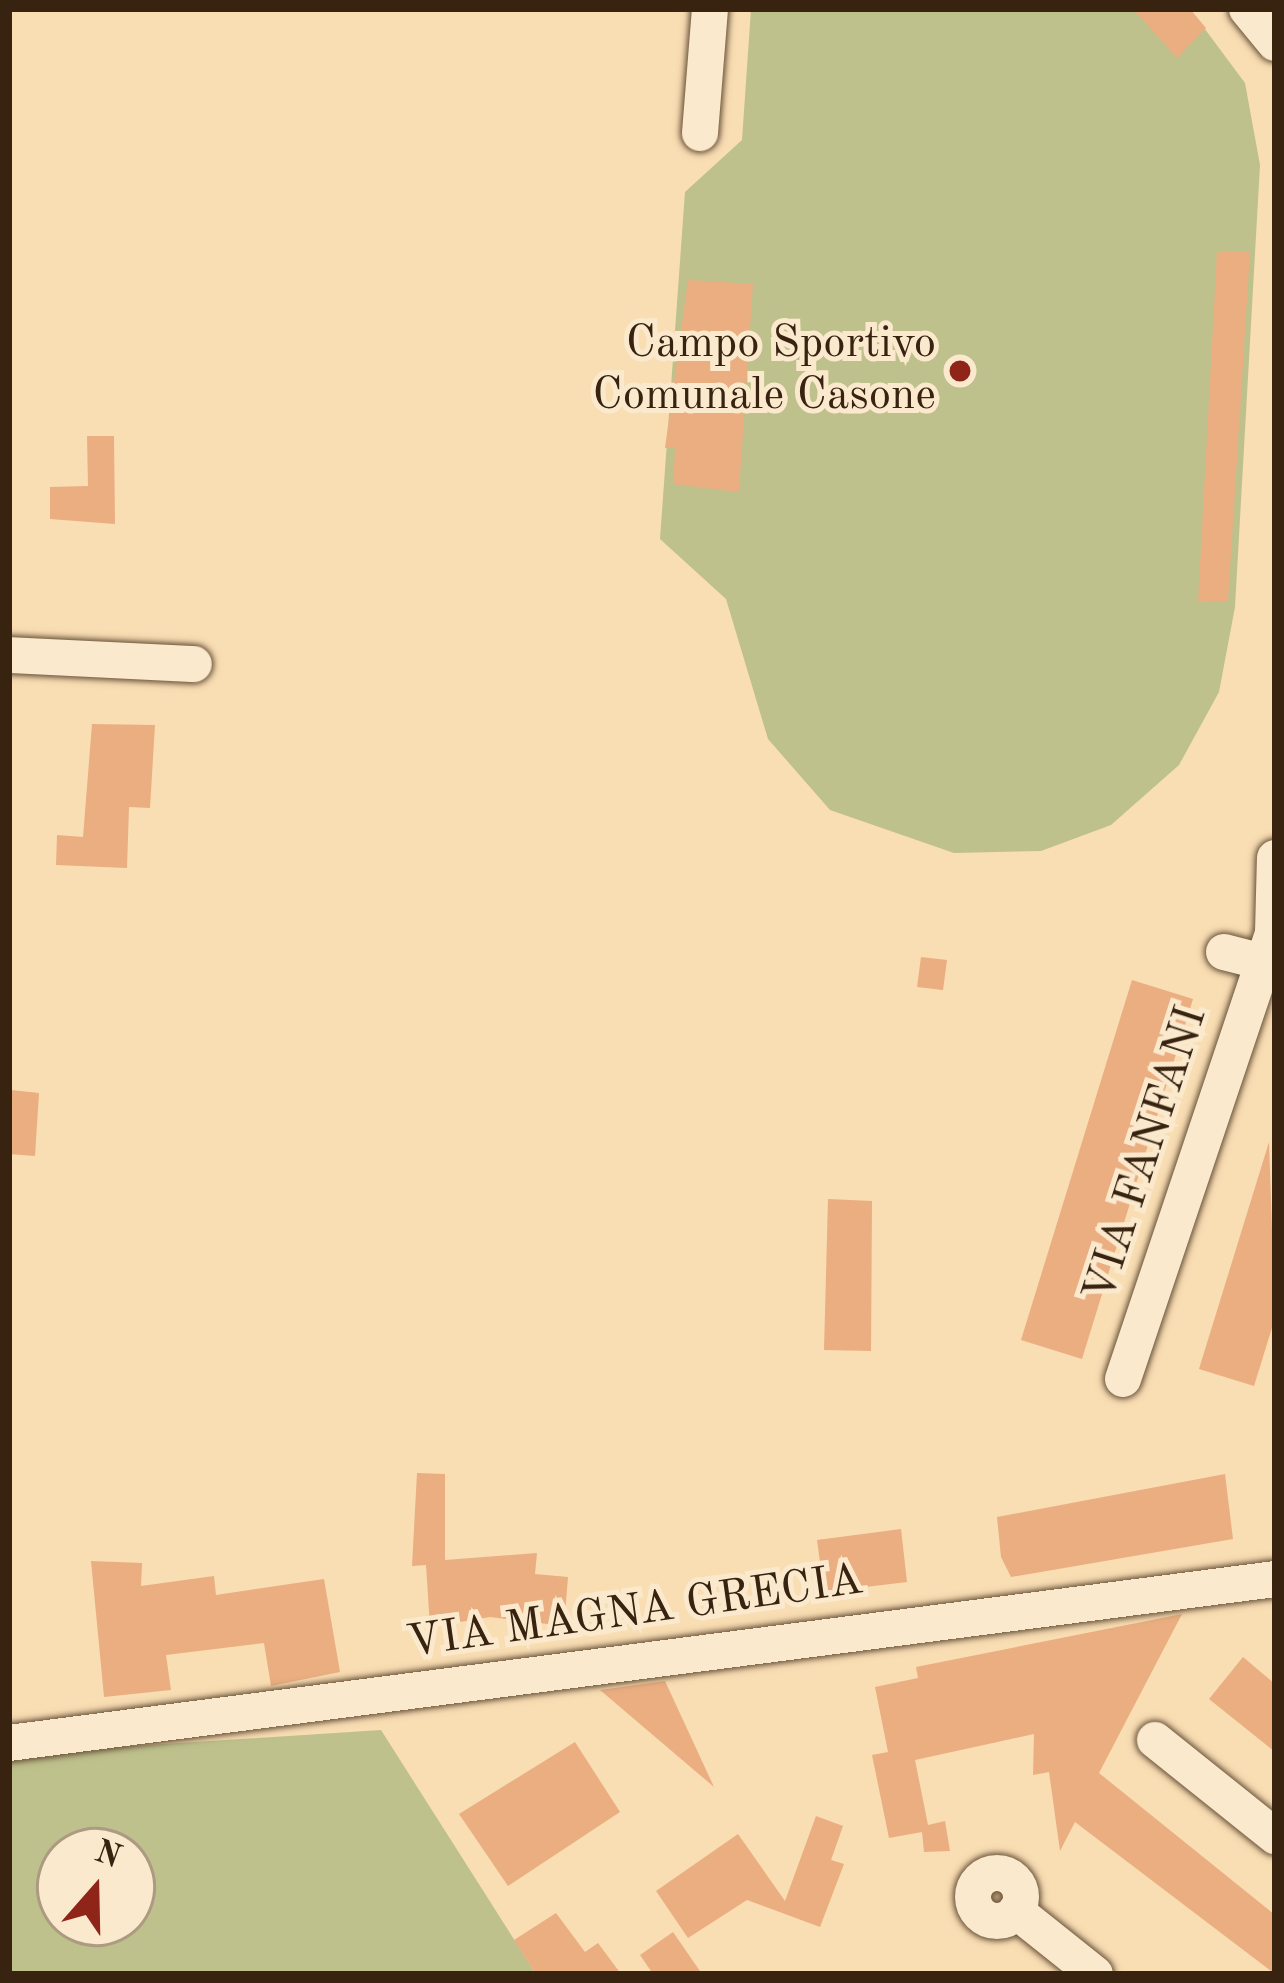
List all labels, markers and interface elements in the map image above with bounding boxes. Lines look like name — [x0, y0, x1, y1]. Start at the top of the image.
place label: Campo Sportivo Comunale Casone — [593, 318, 936, 424]
marker: Campo Sportivo Comunale Casone — [947, 358, 973, 384]
street label: VIA FANFANI — [1074, 1000, 1220, 1310]
street label: VIA MAGNA GRECIA — [404, 1554, 866, 1672]
north arrow — [36, 1827, 156, 1947]
text: N — [90, 1836, 125, 1875]

